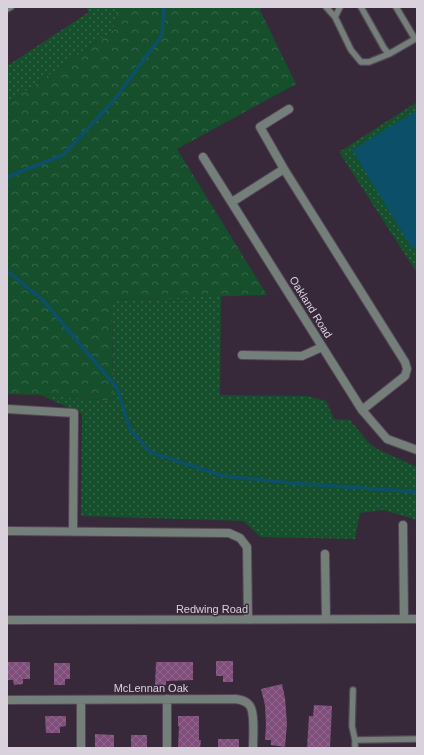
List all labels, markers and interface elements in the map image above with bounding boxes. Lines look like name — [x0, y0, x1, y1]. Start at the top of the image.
street label: Oakland Road — [287, 274, 335, 340]
street label: Redwing Road — [176, 603, 248, 615]
street label: McLennan Oak — [114, 682, 189, 694]

